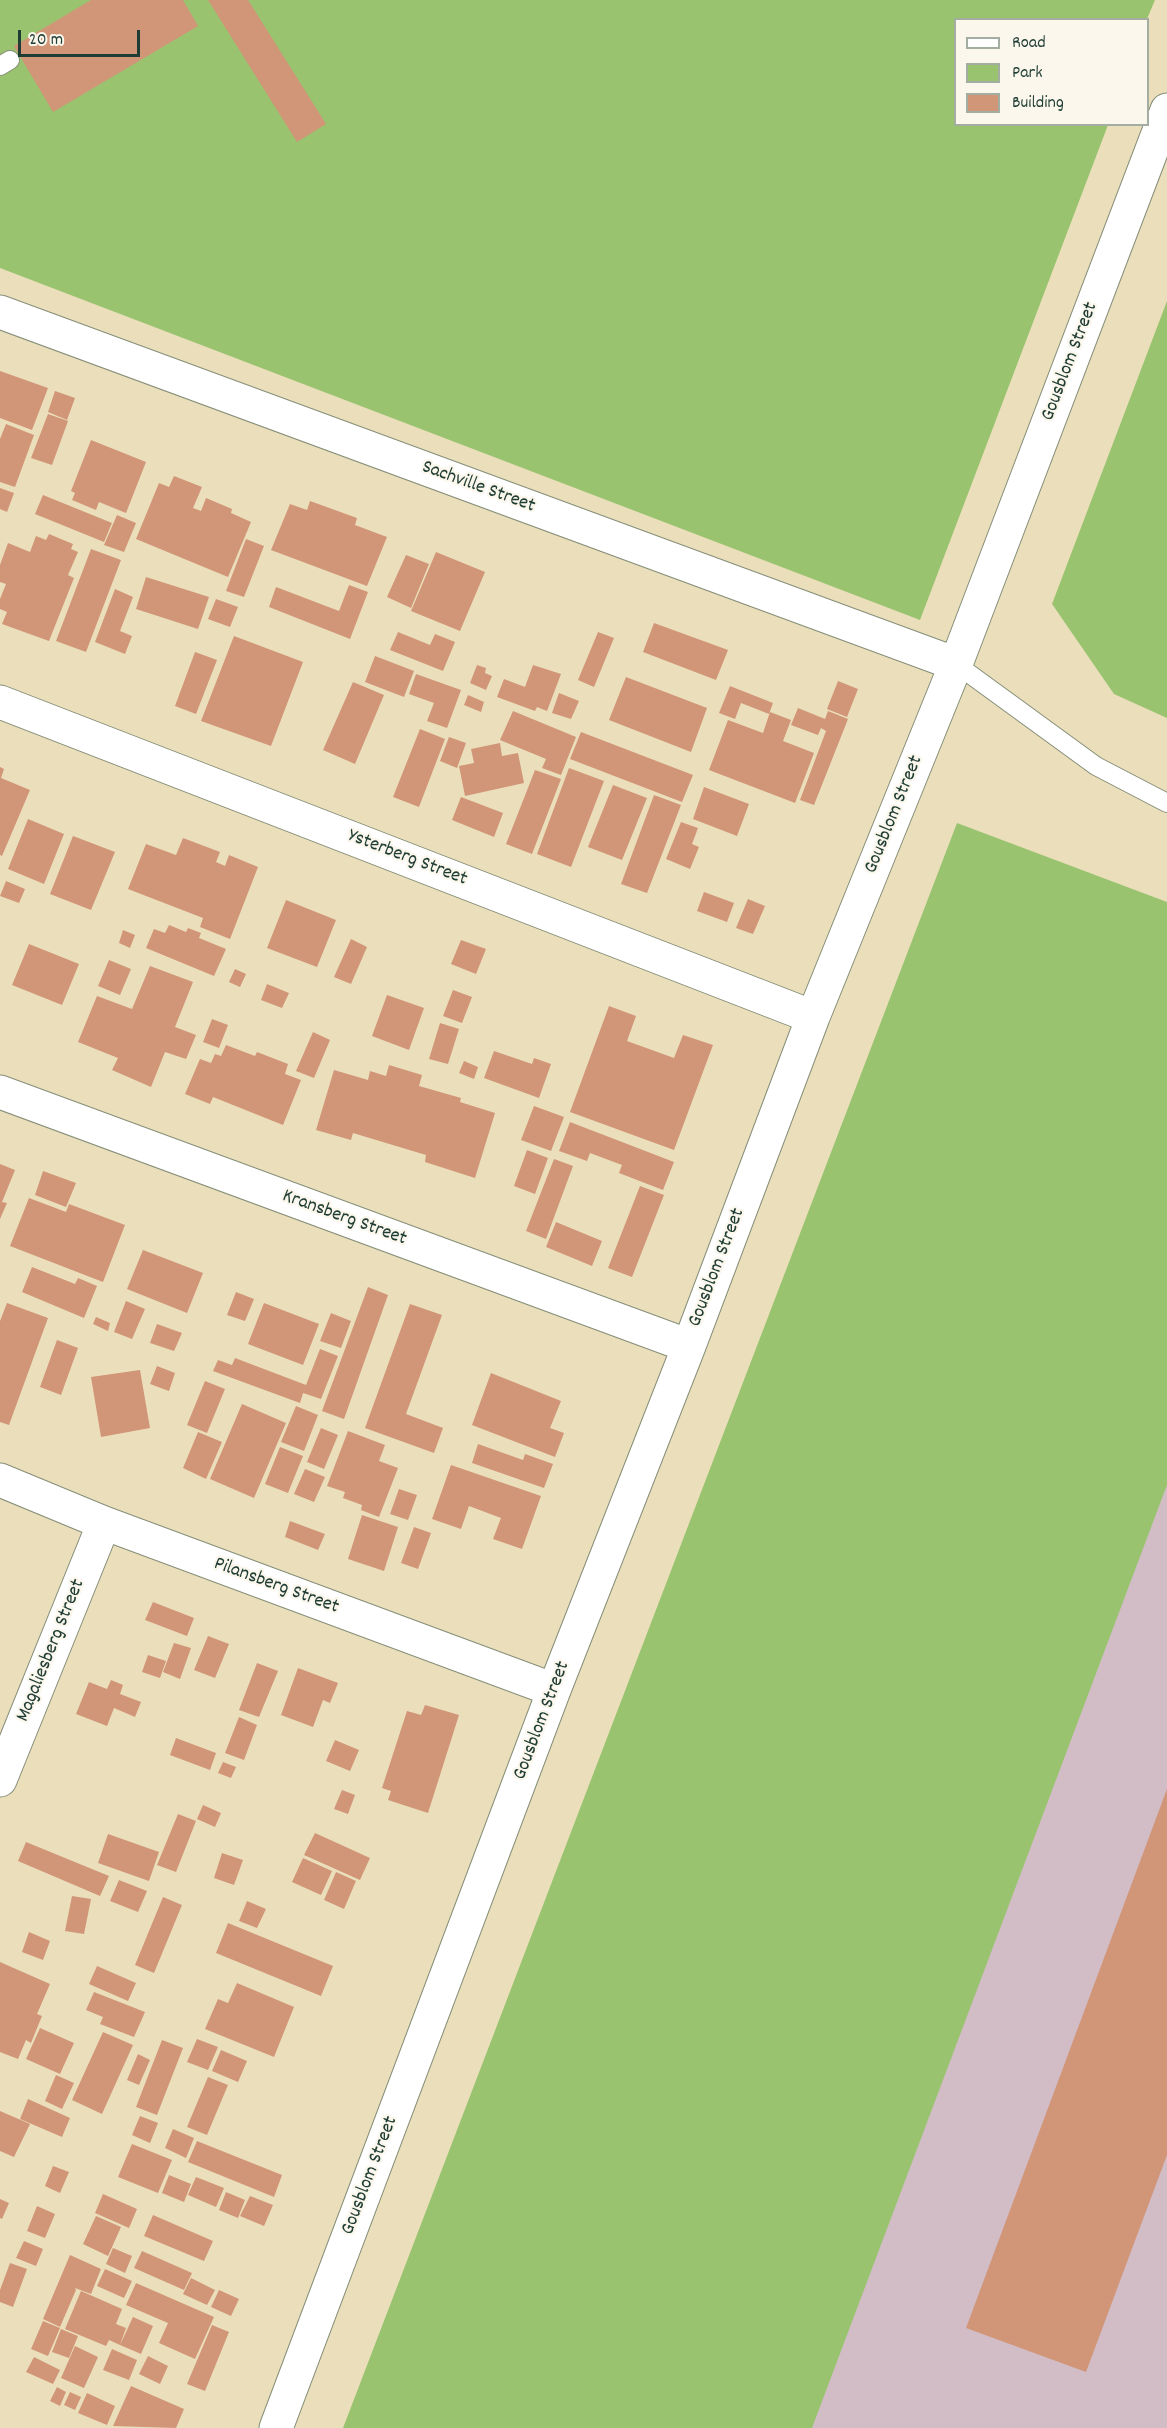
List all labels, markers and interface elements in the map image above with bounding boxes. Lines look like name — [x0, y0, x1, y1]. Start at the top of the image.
scale bar — [21, 18, 142, 56]
legend — [954, 18, 1149, 126]
text: 20 m — [29, 28, 63, 53]
text: Road — [1012, 31, 1046, 56]
text: Park — [1012, 61, 1043, 86]
text: Building — [1012, 91, 1064, 116]
street label: Gousblom Street — [1037, 299, 1105, 425]
street label: Sachville Street — [418, 456, 538, 520]
street label: Gousblom Street — [860, 752, 930, 878]
street label: Ysterberg Street — [344, 825, 470, 893]
street label: Kransberg Street — [279, 1185, 409, 1253]
street label: Gousblom Street — [684, 1205, 752, 1331]
street label: Pilansberg Street — [210, 1553, 342, 1621]
street label: Magaliesberg Street — [12, 1576, 92, 1726]
street label: Gousblom Street — [509, 1658, 577, 1784]
street label: Gousblom Street — [337, 2113, 405, 2239]

